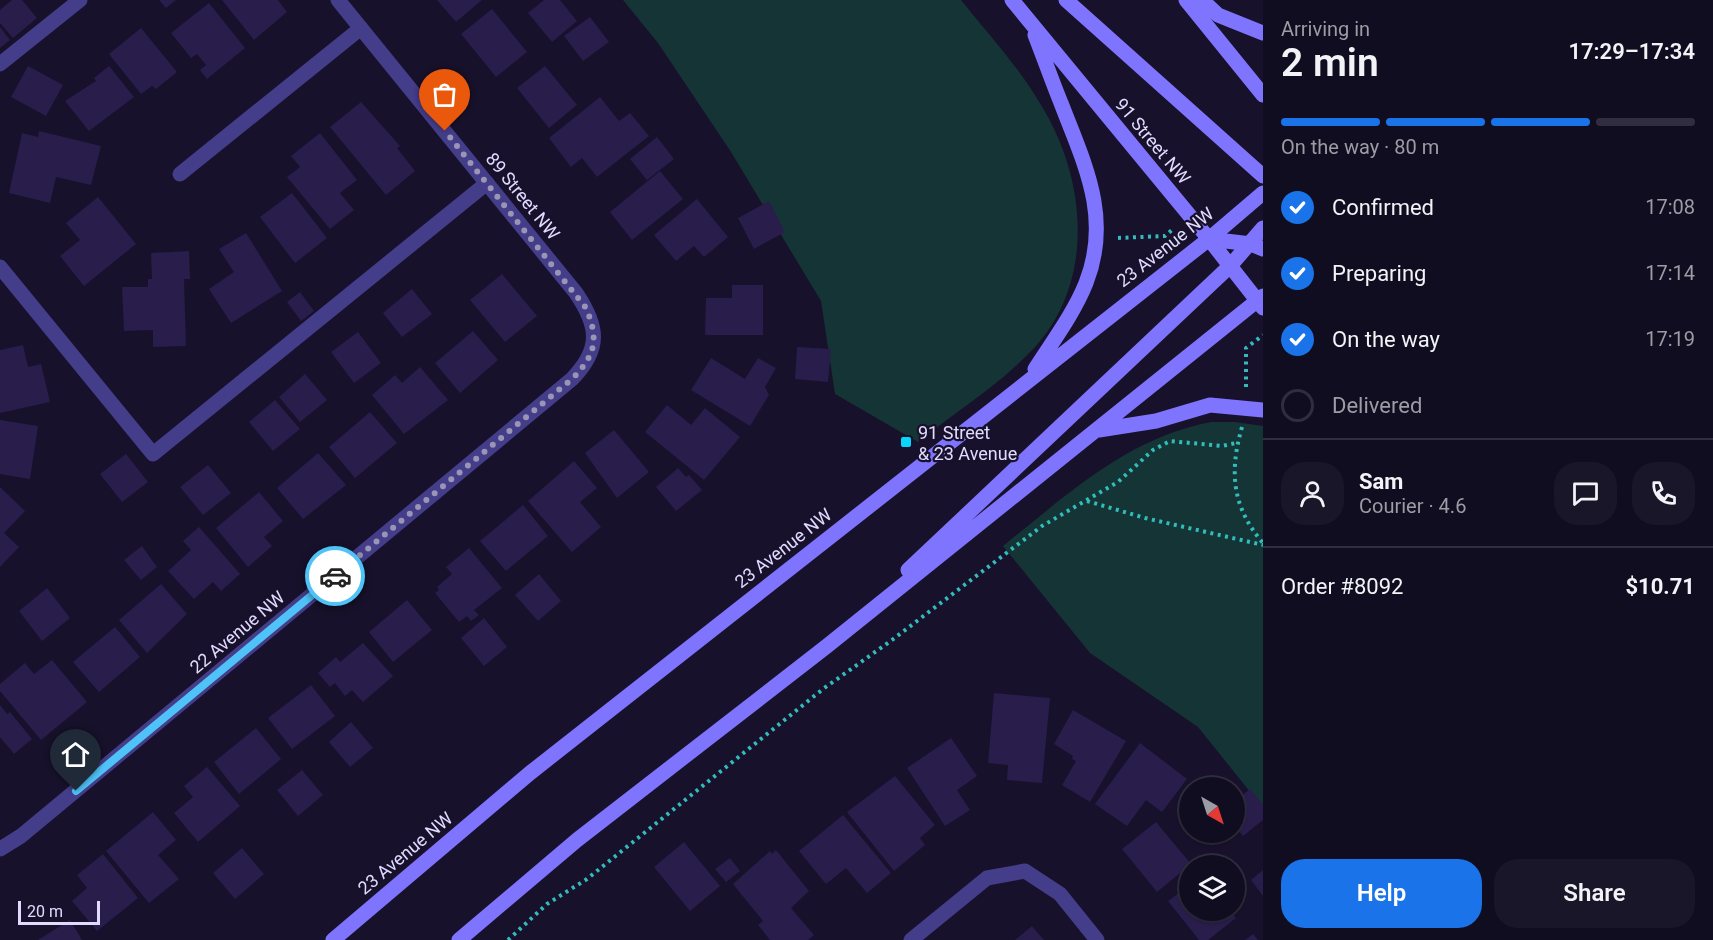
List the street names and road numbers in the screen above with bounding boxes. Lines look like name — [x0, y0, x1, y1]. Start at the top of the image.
street label: 91 Street NW — [1111, 94, 1195, 188]
street label: 89 Street NW — [482, 148, 564, 244]
street label: 23 Avenue NW — [1112, 203, 1218, 291]
street label: 23 Avenue NW — [730, 504, 836, 592]
street label: 22 Avenue NW — [185, 586, 289, 678]
street label: 23 Avenue NW — [353, 807, 457, 899]

